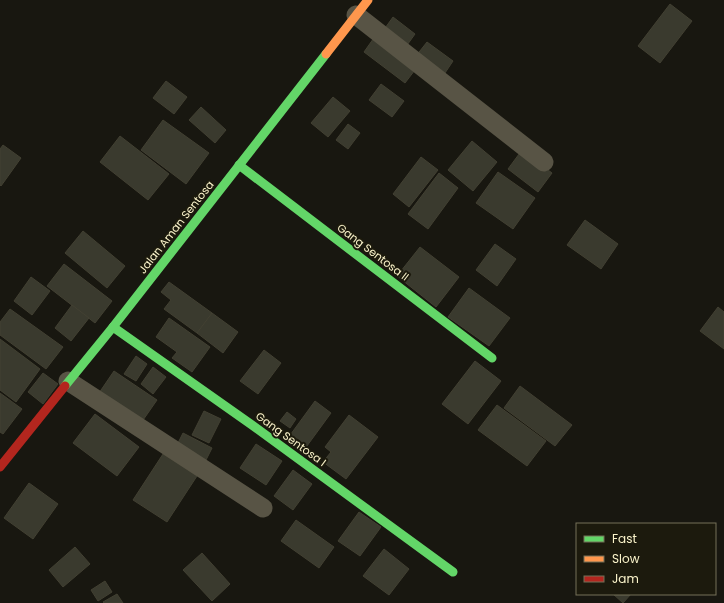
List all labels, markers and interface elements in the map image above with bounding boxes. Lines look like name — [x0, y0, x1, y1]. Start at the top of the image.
street label: Jalan Aman Sentosa — [135, 177, 217, 277]
street label: Gang Sentosa II — [334, 220, 412, 284]
street label: Gang Sentosa I — [252, 408, 330, 470]
legend — [576, 523, 716, 595]
text: Fast — [612, 530, 637, 547]
text: Slow — [612, 550, 640, 567]
text: Jam — [612, 570, 639, 587]

